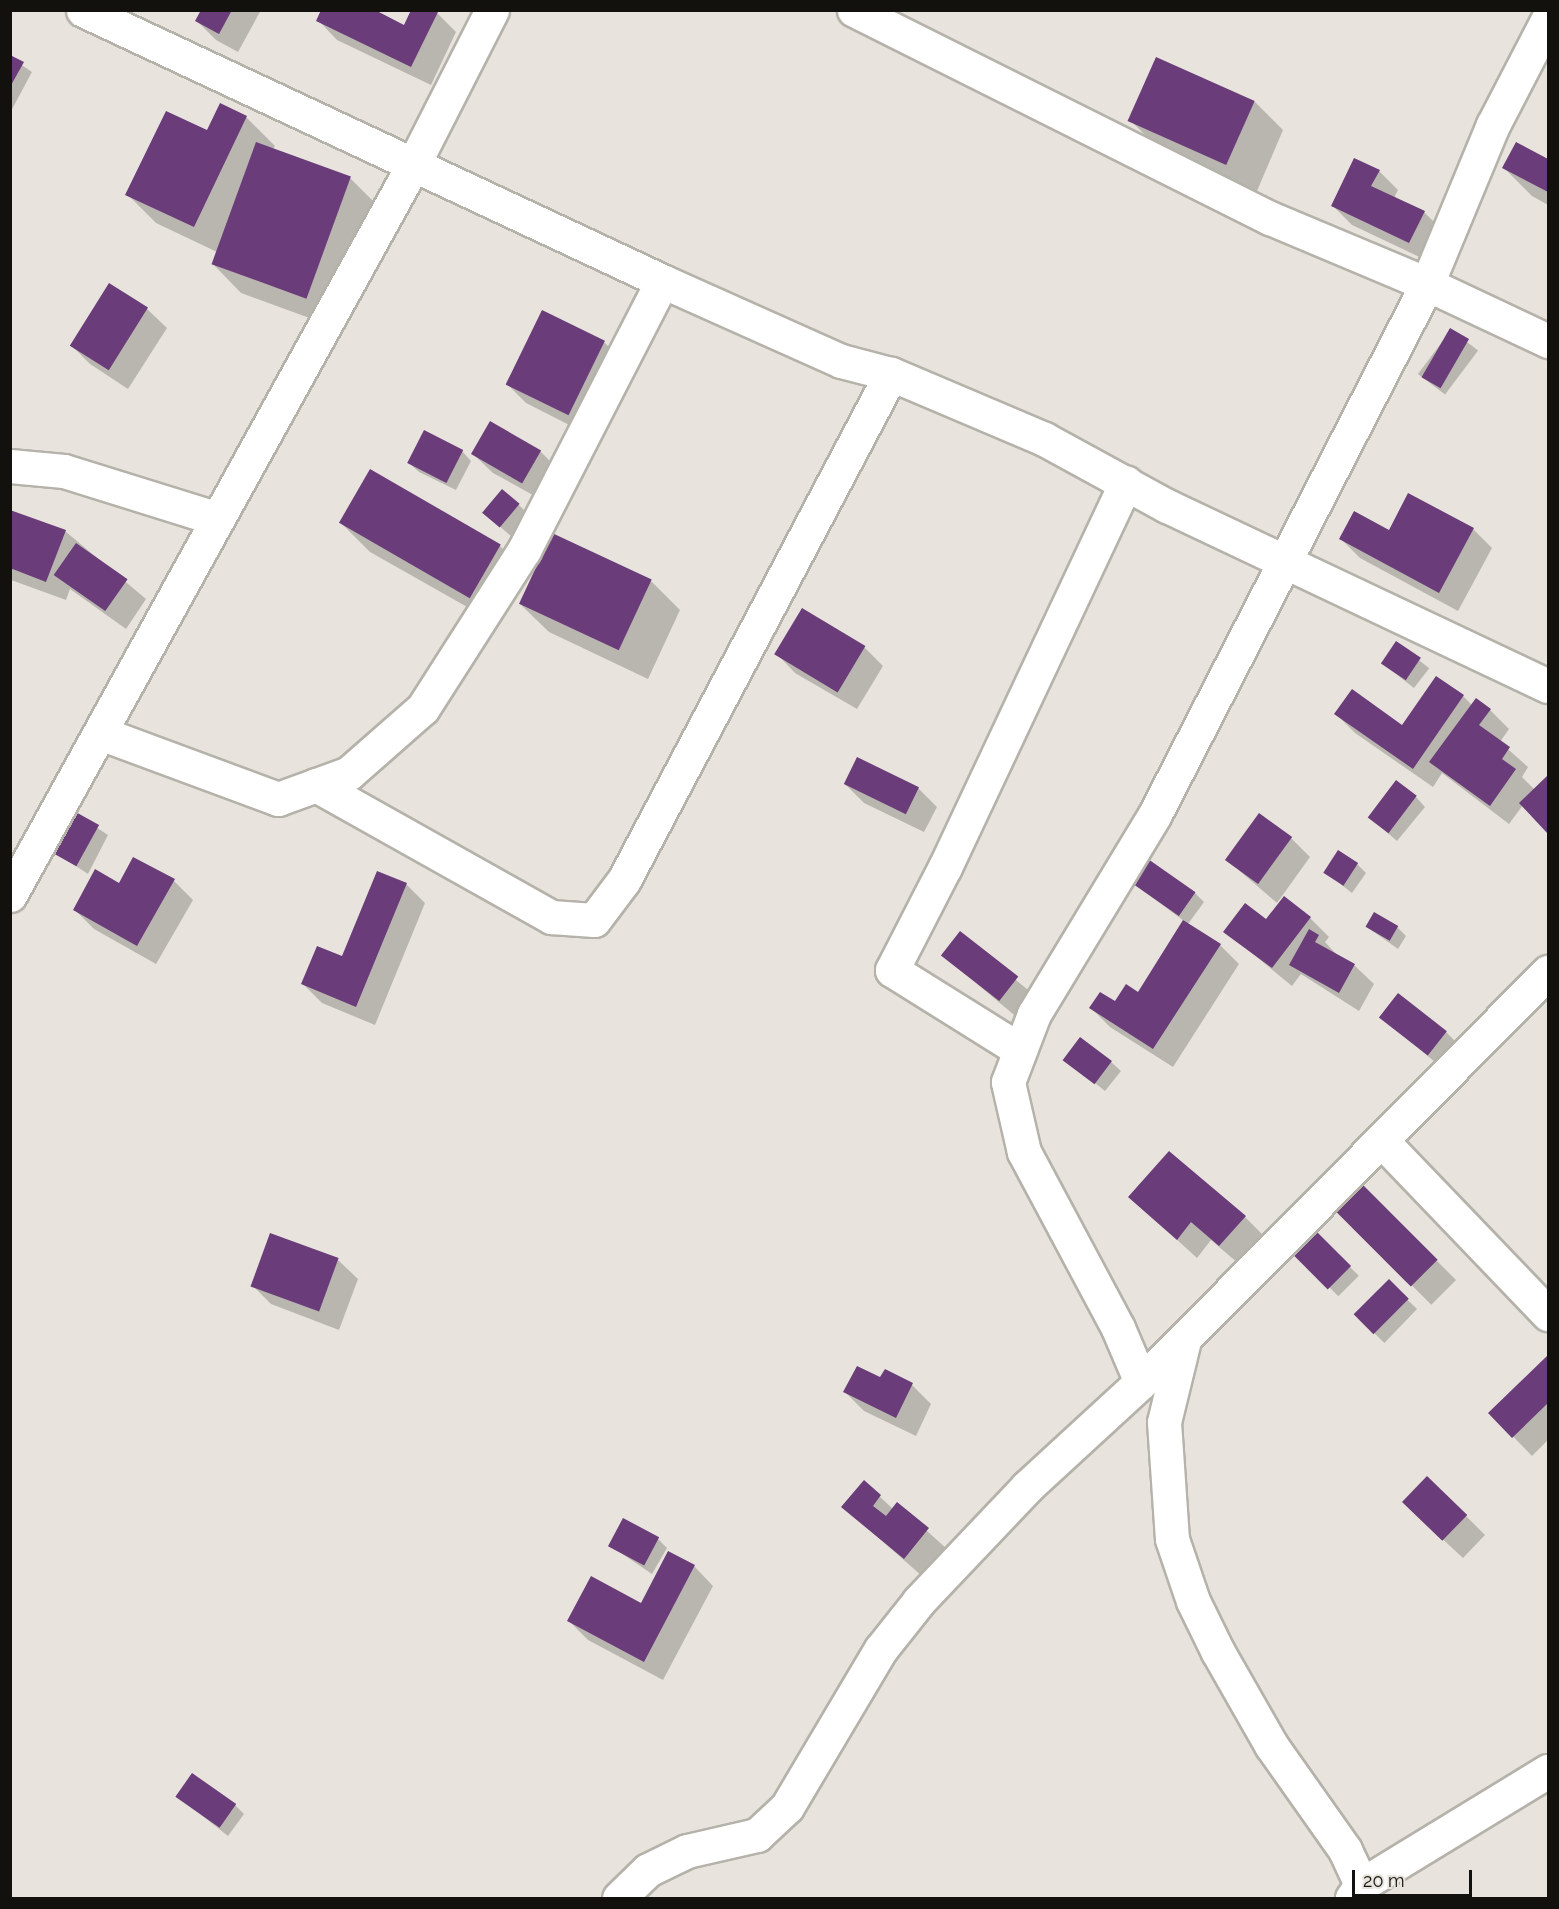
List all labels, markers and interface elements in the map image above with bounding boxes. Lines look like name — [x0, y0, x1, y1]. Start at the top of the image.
scale bar — [1355, 1858, 1475, 1896]
text: 20 m — [1363, 1870, 1405, 1891]

